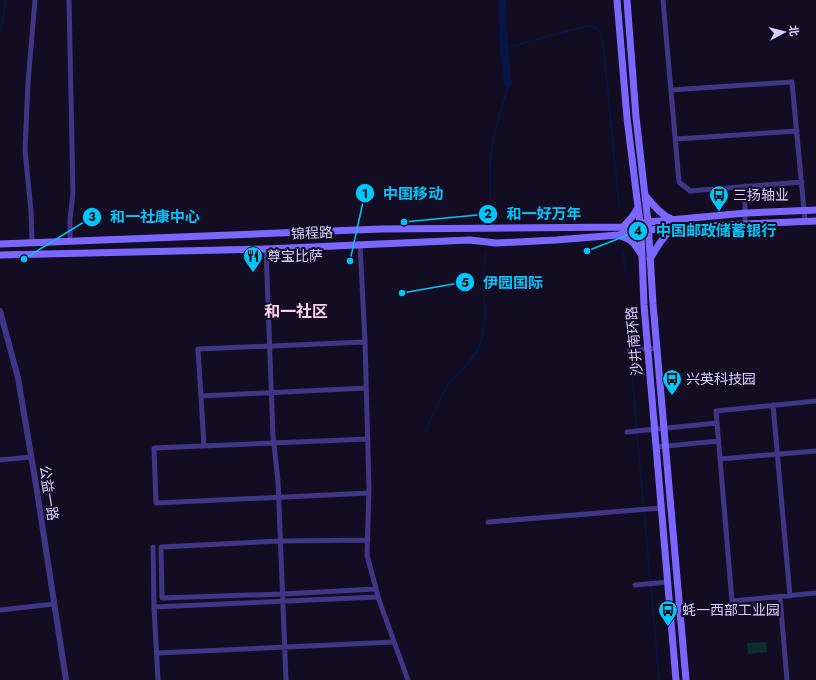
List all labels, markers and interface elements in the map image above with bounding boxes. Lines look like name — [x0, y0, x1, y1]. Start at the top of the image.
north arrow — [764, 12, 804, 52]
text: 北 — [785, 24, 803, 37]
callout: 中国移动 — [355, 180, 451, 207]
text: 中国移动 — [383, 183, 443, 205]
bus stop icon: 三扬轴业 — [708, 184, 730, 212]
text: 1 — [362, 185, 368, 203]
place label: 三扬轴业 — [733, 185, 789, 205]
callout: 和一好万年 — [478, 201, 589, 228]
callout: 和一社康中心 — [82, 203, 208, 230]
text: 和一好万年 — [506, 203, 582, 225]
text: 2 — [484, 205, 492, 223]
text: 和一社康中心 — [110, 206, 200, 228]
text: 3 — [88, 208, 96, 226]
callout: 中国邮政储蓄银行 — [628, 217, 784, 244]
text: 中国邮政储蓄银行 — [656, 220, 776, 242]
street label: 锦程路 — [291, 222, 333, 244]
text: 4 — [634, 222, 642, 240]
restaurant icon: 尊宝比萨 — [242, 245, 264, 273]
place label: 尊宝比萨 — [267, 246, 323, 266]
callout: 伊园国际 — [455, 269, 551, 296]
text: 伊园国际 — [483, 272, 543, 294]
text: 5 — [461, 274, 469, 292]
district label: 和一社区 — [264, 300, 328, 323]
street label: 沙井南环路 — [621, 305, 647, 377]
bus stop icon: 兴英科技园 — [661, 368, 683, 396]
place label: 兴英科技园 — [686, 369, 756, 389]
street label: 公益一路 — [35, 464, 63, 522]
bus stop icon: 蚝一西部工业园 — [657, 599, 679, 627]
place label: 蚝一西部工业园 — [682, 600, 780, 620]

